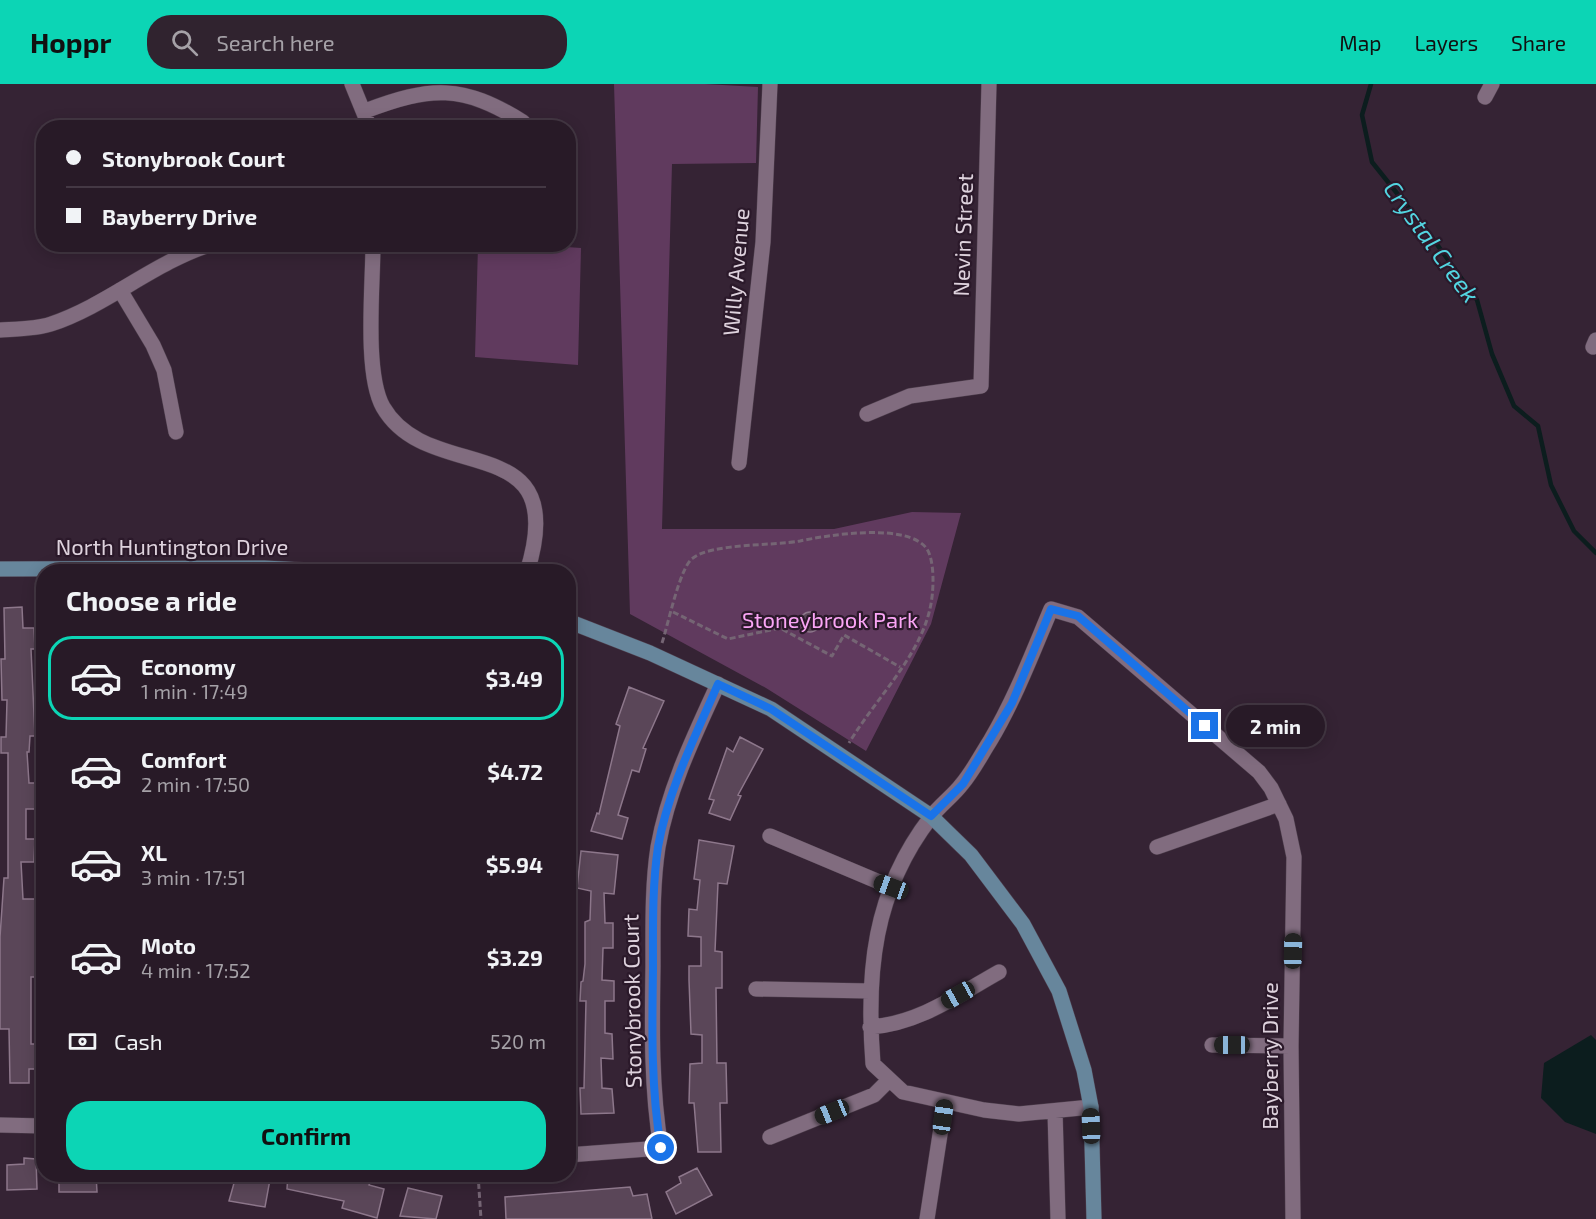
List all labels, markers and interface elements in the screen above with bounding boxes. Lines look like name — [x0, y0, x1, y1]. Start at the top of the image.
search box — [147, 15, 567, 69]
text: Hoppr — [30, 25, 111, 59]
icon: search — [168, 26, 201, 59]
text: Search here — [216, 29, 335, 55]
text: Map — [1339, 30, 1381, 55]
text: Layers — [1414, 30, 1478, 55]
text: Share — [1511, 30, 1566, 55]
text: Stonybrook Court — [102, 145, 285, 171]
street label: Nevin Street — [947, 173, 977, 297]
water label: Crystal Creek — [1378, 174, 1486, 308]
text: Bayberry Drive — [102, 203, 257, 229]
street label: Willy Avenue — [716, 207, 754, 337]
street label: North Huntington Drive — [56, 533, 288, 559]
text: Choose a ride — [66, 584, 237, 616]
park label: Stoneybrook Park — [742, 606, 918, 632]
icon: car — [69, 651, 123, 705]
text: Economy — [141, 653, 236, 679]
text: $3.49 — [486, 665, 543, 691]
text: 1 min · 17:49 — [141, 679, 248, 703]
callout: 2 min — [1226, 705, 1325, 747]
route end — [1191, 712, 1218, 739]
text: 2 min — [1250, 714, 1301, 738]
icon: car — [69, 744, 123, 798]
text: Comfort — [141, 746, 226, 772]
text: $4.72 — [487, 758, 543, 784]
text: 2 min · 17:50 — [141, 772, 250, 796]
icon: car — [69, 837, 123, 891]
text: XL — [141, 839, 167, 865]
text: $5.94 — [486, 851, 543, 877]
text: 3 min · 17:51 — [141, 865, 246, 889]
car — [871, 872, 911, 902]
street label: Stonybrook Court — [616, 914, 646, 1088]
icon: car — [69, 930, 123, 984]
text: Moto — [141, 932, 196, 958]
car — [1284, 933, 1302, 969]
text: $3.29 — [487, 944, 543, 970]
text: 4 min · 17:52 — [141, 958, 250, 982]
car — [938, 978, 978, 1012]
street label: Bayberry Drive — [1256, 982, 1282, 1130]
icon: cash — [66, 1025, 99, 1058]
text: Cash — [114, 1028, 163, 1054]
text: 520 m — [490, 1029, 546, 1053]
car — [1214, 1036, 1250, 1054]
car — [812, 1097, 852, 1127]
car — [932, 1098, 954, 1136]
button: Confirm — [66, 1101, 546, 1170]
car — [1081, 1108, 1101, 1144]
route start — [647, 1134, 674, 1161]

